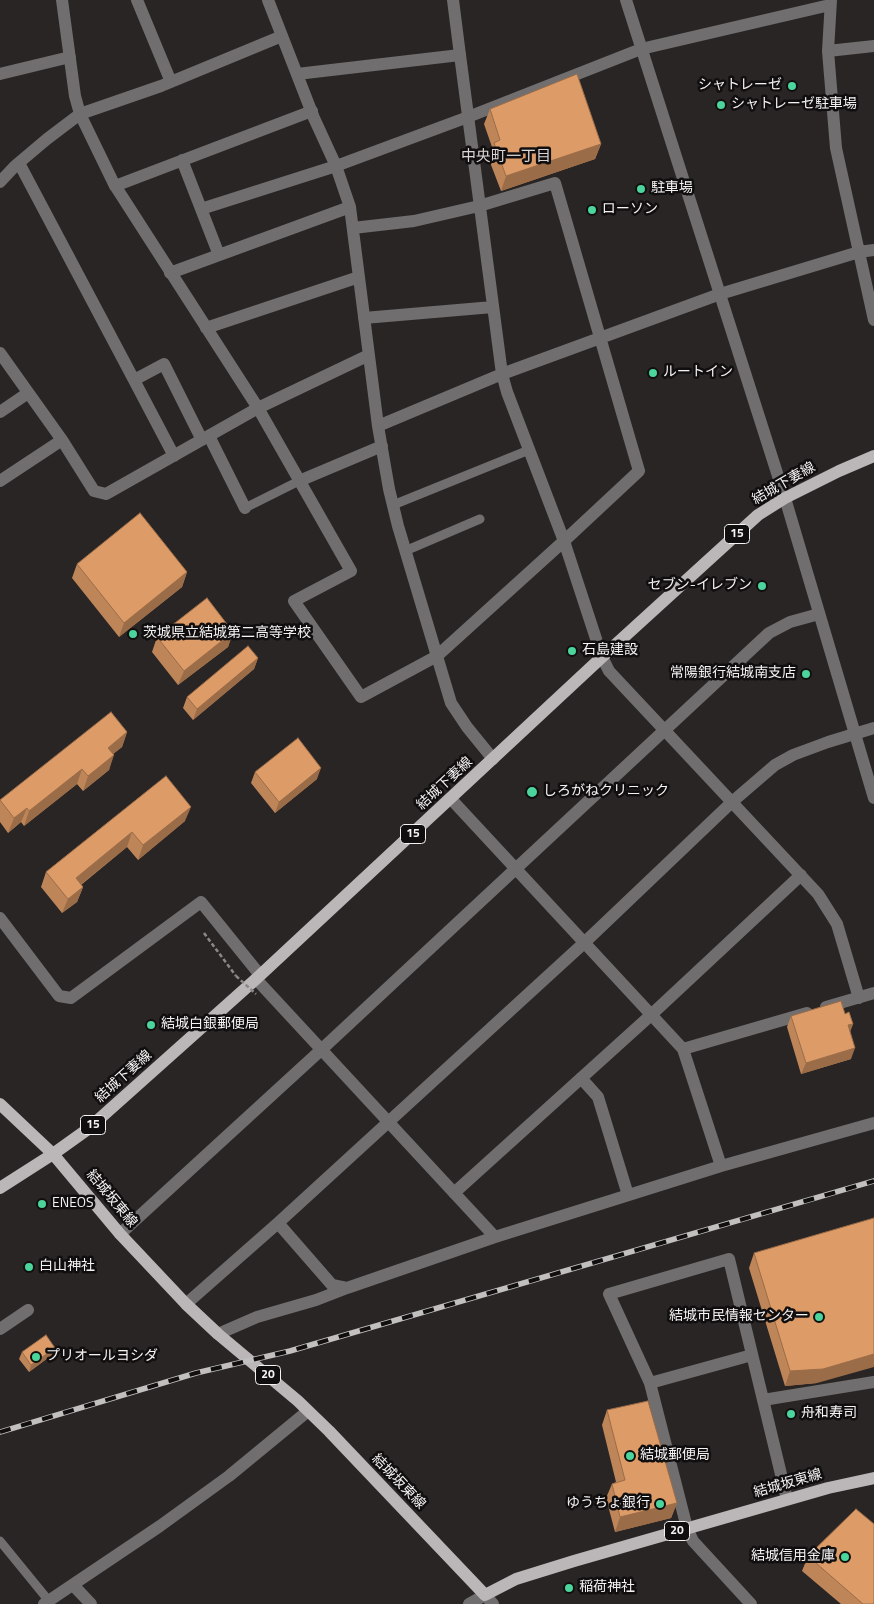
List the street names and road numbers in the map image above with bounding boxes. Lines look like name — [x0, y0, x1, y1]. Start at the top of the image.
street label: 結城下妻線 — [749, 459, 819, 509]
road number: 15 — [724, 524, 750, 544]
street label: 結城下妻線 — [414, 754, 476, 814]
road number: 15 — [400, 824, 426, 844]
street label: 結城下妻線 — [92, 1047, 156, 1107]
road number: 15 — [80, 1116, 106, 1134]
street label: 結城坂東線 — [82, 1167, 140, 1231]
road number: 20 — [256, 1366, 280, 1384]
street label: 結城坂東線 — [368, 1451, 428, 1513]
street label: 結城坂東線 — [752, 1466, 824, 1502]
road number: 20 — [664, 1522, 690, 1540]

